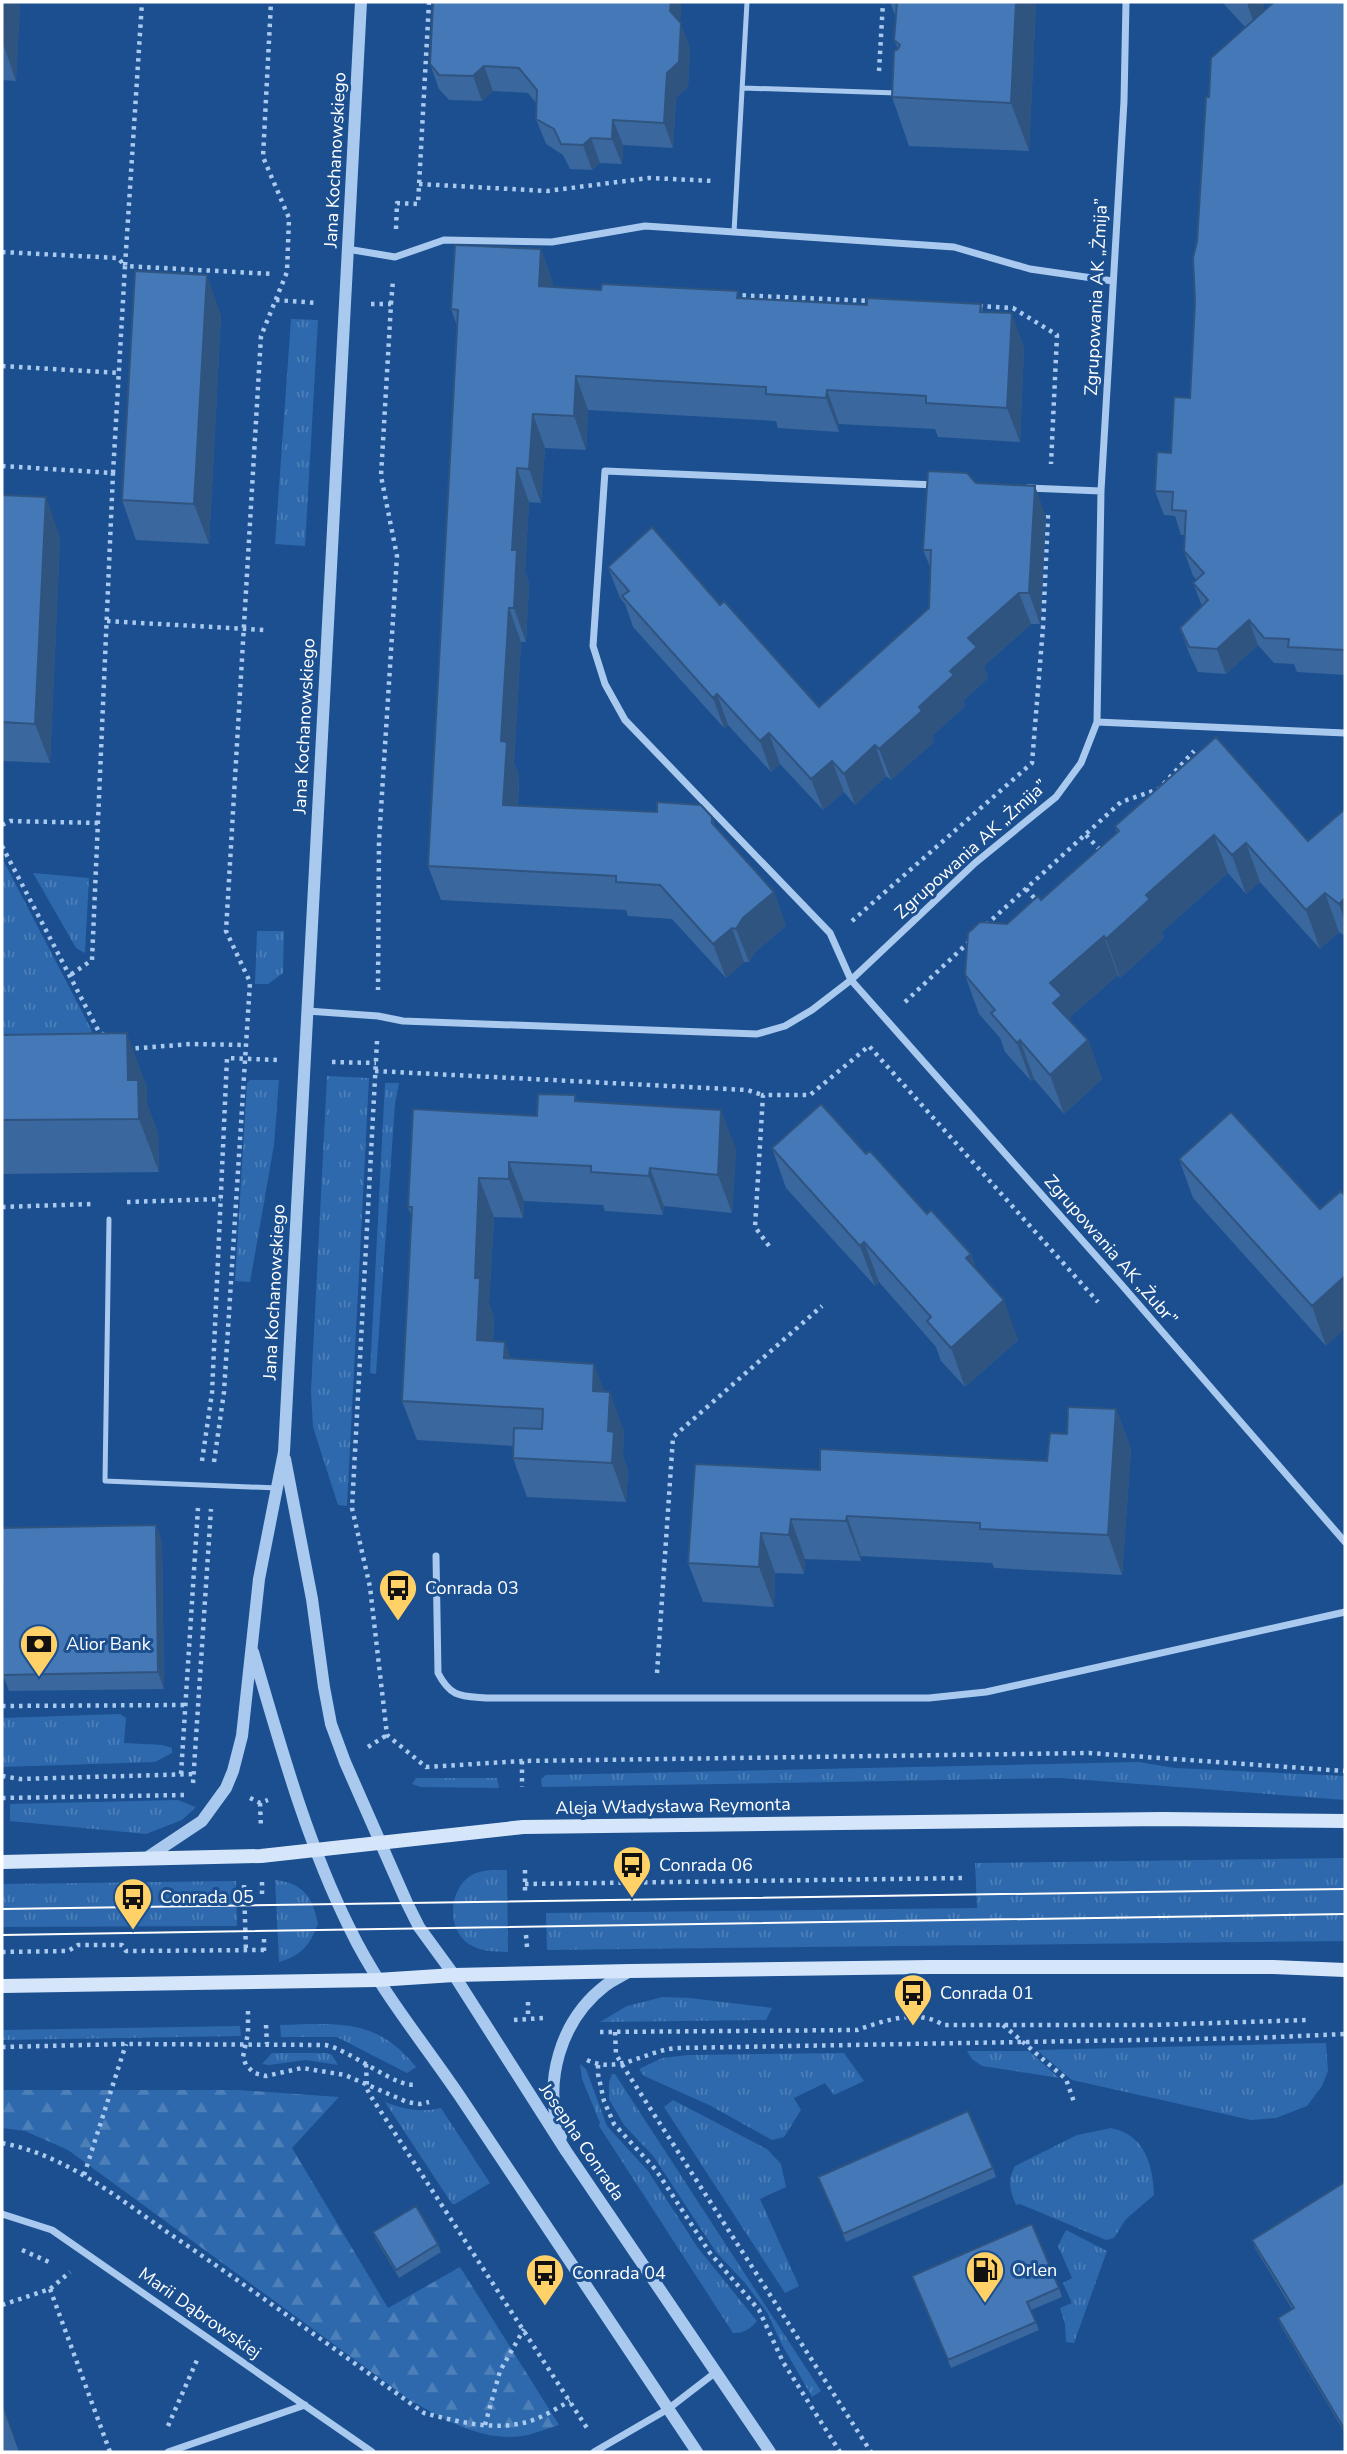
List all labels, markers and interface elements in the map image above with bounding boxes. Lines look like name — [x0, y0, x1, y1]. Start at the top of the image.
street label: Jana Kochanowskiego — [318, 72, 352, 249]
street label: Zgrupowania AK „Żmija” — [1079, 198, 1113, 396]
street label: Jana Kochanowskiego — [287, 638, 321, 815]
street label: Zgrupowania AK „Żmija” — [889, 774, 1053, 924]
street label: Zgrupowania AK „Żubr” — [1039, 1170, 1183, 1330]
street label: Jana Kochanowskiego — [257, 1204, 291, 1381]
bus stop icon: Conrada 03 — [377, 1567, 419, 1622]
place label: Conrada 03 — [425, 1576, 519, 1600]
bank icon: Alior Bank — [18, 1623, 60, 1678]
place label: Alior Bank — [66, 1632, 152, 1656]
street label: Aleja Władysława Reymonta — [555, 1792, 791, 1820]
bus stop icon: Conrada 06 — [611, 1844, 653, 1899]
place label: Conrada 06 — [659, 1853, 753, 1877]
bus stop icon: Conrada 05 — [112, 1876, 154, 1931]
place label: Conrada 05 — [160, 1885, 254, 1909]
bus stop icon: Conrada 01 — [892, 1972, 934, 2027]
place label: Conrada 01 — [940, 1981, 1034, 2005]
street label: Josepha Conrada — [533, 2078, 630, 2205]
fuel station icon: Orlen — [964, 2249, 1006, 2304]
bus stop icon: Conrada 04 — [524, 2252, 566, 2307]
place label: Orlen — [1012, 2258, 1057, 2282]
place label: Conrada 04 — [572, 2261, 666, 2285]
street label: Marii Dąbrowskiej — [134, 2262, 266, 2364]

